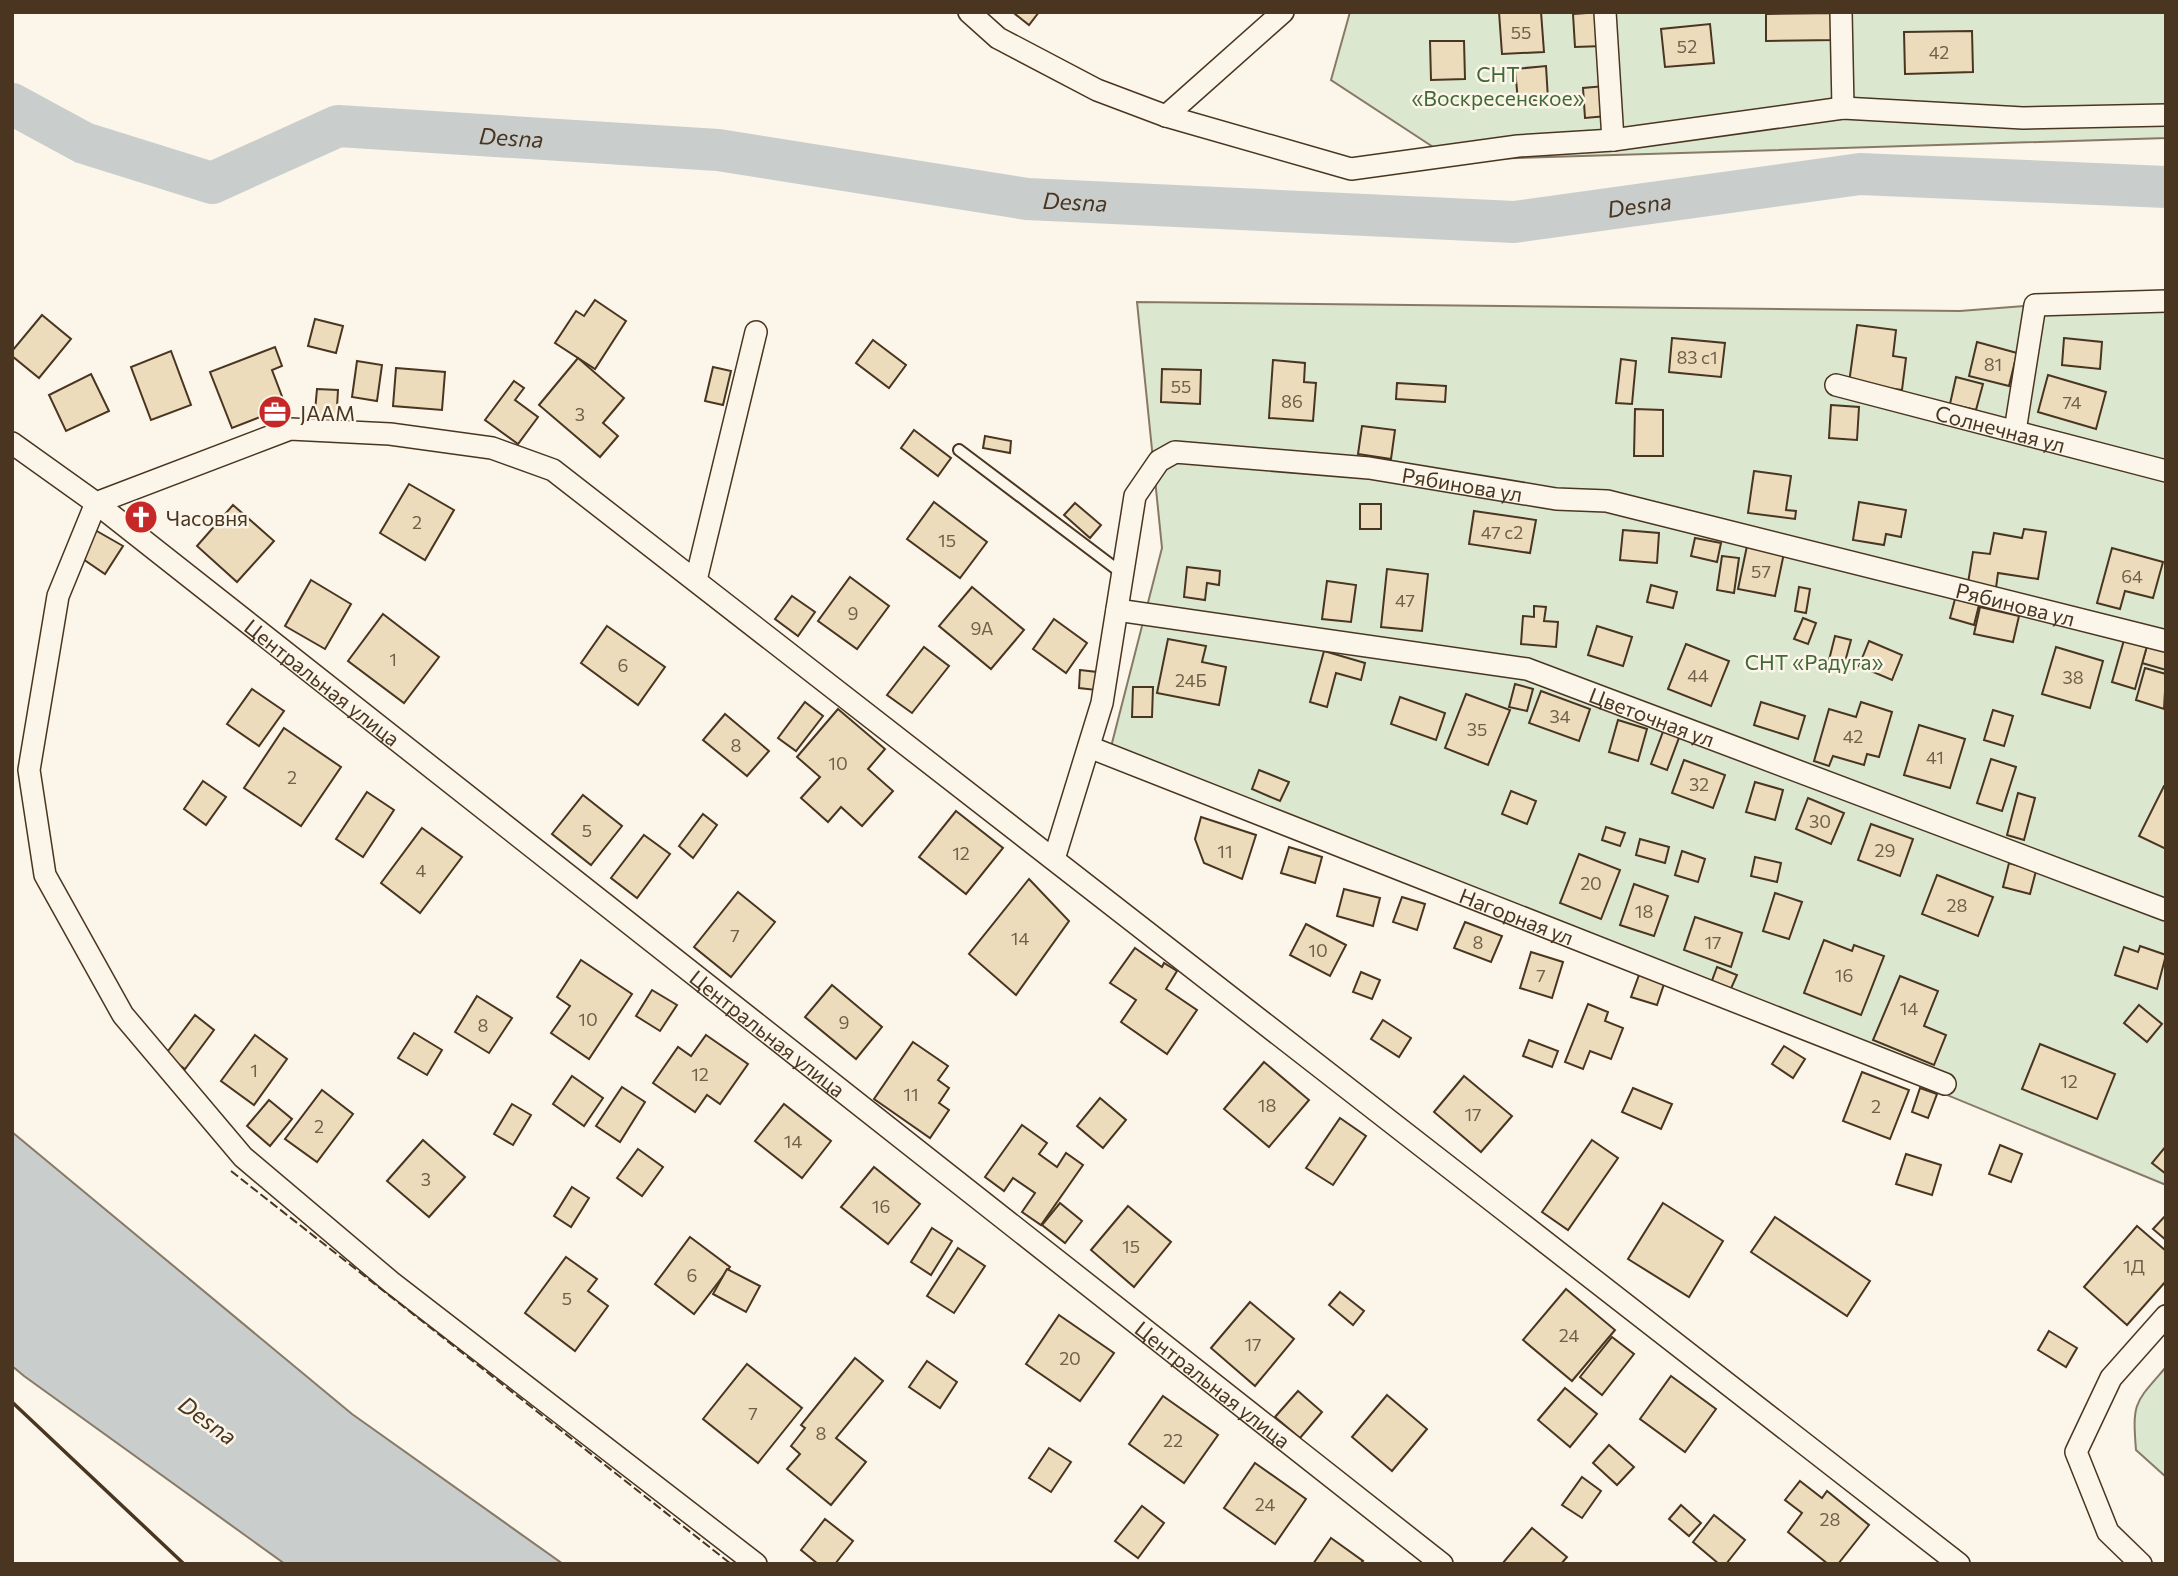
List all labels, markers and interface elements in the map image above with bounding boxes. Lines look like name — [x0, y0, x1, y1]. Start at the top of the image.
house number: 55 — [1511, 21, 1531, 43]
house number: 52 — [1677, 35, 1697, 57]
house number: 42 — [1929, 41, 1949, 63]
park label: СНТ «Воскресенское» — [1411, 61, 1585, 110]
water label: Desna — [478, 121, 545, 153]
water label: Desna — [1042, 186, 1108, 217]
water label: Desna — [1605, 186, 1673, 223]
house number: 83 с1 — [1676, 346, 1718, 368]
house number: 81 — [1984, 353, 2002, 375]
house number: 55 — [1171, 375, 1191, 397]
house number: 86 — [1281, 390, 1303, 412]
house number: 74 — [2062, 391, 2082, 413]
office icon: JAAM — [256, 393, 294, 431]
street label: Солнечная ул — [1933, 399, 2068, 457]
place label: JAAM — [300, 400, 355, 425]
house number: 3 — [575, 403, 585, 425]
street label: Рябинова ул — [1400, 461, 1525, 506]
church icon: Часовня — [122, 498, 160, 536]
place label: Часовня — [166, 505, 248, 530]
house number: 2 — [412, 511, 422, 533]
house number: 47 с2 — [1481, 521, 1523, 543]
house number: 15 — [938, 529, 956, 551]
house number: 57 — [1751, 560, 1771, 582]
house number: 64 — [2121, 565, 2143, 587]
street label: Рябинова ул — [1953, 576, 2078, 630]
house number: 47 — [1395, 589, 1415, 611]
house number: 9 — [848, 602, 858, 624]
street label: Центральная улица — [240, 613, 405, 751]
house number: 9А — [971, 617, 993, 639]
house number: 1 — [389, 648, 397, 670]
park label: СНТ «Радуга» — [1745, 649, 1883, 674]
house number: 6 — [618, 654, 628, 676]
house number: 44 — [1687, 664, 1709, 686]
house number: 38 — [2062, 666, 2084, 688]
house number: 24Б — [1175, 669, 1207, 691]
street label: Цветочная ул — [1586, 681, 1718, 751]
house number: 34 — [1549, 705, 1571, 727]
house number: 35 — [1467, 718, 1487, 740]
house number: 42 — [1843, 725, 1863, 747]
house number: 8 — [731, 734, 742, 756]
house number: 41 — [1926, 746, 1944, 768]
house number: 10 — [828, 752, 848, 774]
house number: 2 — [287, 766, 297, 788]
house number: 32 — [1689, 773, 1709, 795]
house number: 30 — [1809, 810, 1831, 832]
house number: 5 — [582, 819, 592, 841]
house number: 29 — [1875, 839, 1895, 861]
house number: 11 — [1217, 840, 1233, 862]
house number: 12 — [952, 842, 970, 864]
house number: 4 — [416, 859, 427, 881]
house number: 20 — [1580, 872, 1602, 894]
street label: Нагорная ул — [1456, 882, 1578, 949]
house number: 28 — [1947, 894, 1968, 916]
house number: 18 — [1635, 900, 1653, 922]
house number: 7 — [730, 924, 740, 946]
house number: 14 — [1011, 927, 1029, 949]
house number: 8 — [1473, 931, 1484, 953]
house number: 17 — [1704, 931, 1722, 953]
house number: 10 — [1308, 939, 1328, 961]
street label: Центральная улица — [686, 964, 851, 1102]
house number: 7 — [1536, 964, 1546, 986]
house number: 16 — [1835, 964, 1853, 986]
house number: 14 — [1900, 997, 1918, 1019]
house number: 10 — [578, 1008, 598, 1030]
house number: 9 — [839, 1011, 849, 1033]
house number: 8 — [478, 1014, 489, 1036]
house number: 1 — [250, 1059, 258, 1081]
house number: 12 — [691, 1063, 709, 1085]
house number: 12 — [2060, 1070, 2078, 1092]
house number: 11 — [903, 1083, 919, 1105]
house number: 18 — [1258, 1094, 1276, 1116]
house number: 2 — [1871, 1095, 1881, 1117]
house number: 17 — [1464, 1103, 1482, 1125]
house number: 2 — [314, 1115, 324, 1137]
house number: 14 — [784, 1130, 802, 1152]
house number: 3 — [421, 1168, 431, 1190]
house number: 16 — [872, 1195, 890, 1217]
house number: 15 — [1122, 1235, 1140, 1257]
house number: 1Д — [2123, 1255, 2145, 1277]
house number: 6 — [687, 1264, 697, 1286]
house number: 5 — [562, 1287, 572, 1309]
street label: Центральная улица — [1131, 1315, 1296, 1453]
house number: 24 — [1559, 1324, 1579, 1346]
house number: 17 — [1244, 1333, 1262, 1355]
house number: 20 — [1059, 1347, 1081, 1369]
water label: Desna — [174, 1390, 242, 1450]
house number: 7 — [748, 1402, 758, 1424]
house number: 8 — [816, 1422, 827, 1444]
house number: 22 — [1163, 1429, 1183, 1451]
house number: 24 — [1255, 1493, 1275, 1515]
house number: 28 — [1820, 1508, 1841, 1530]

